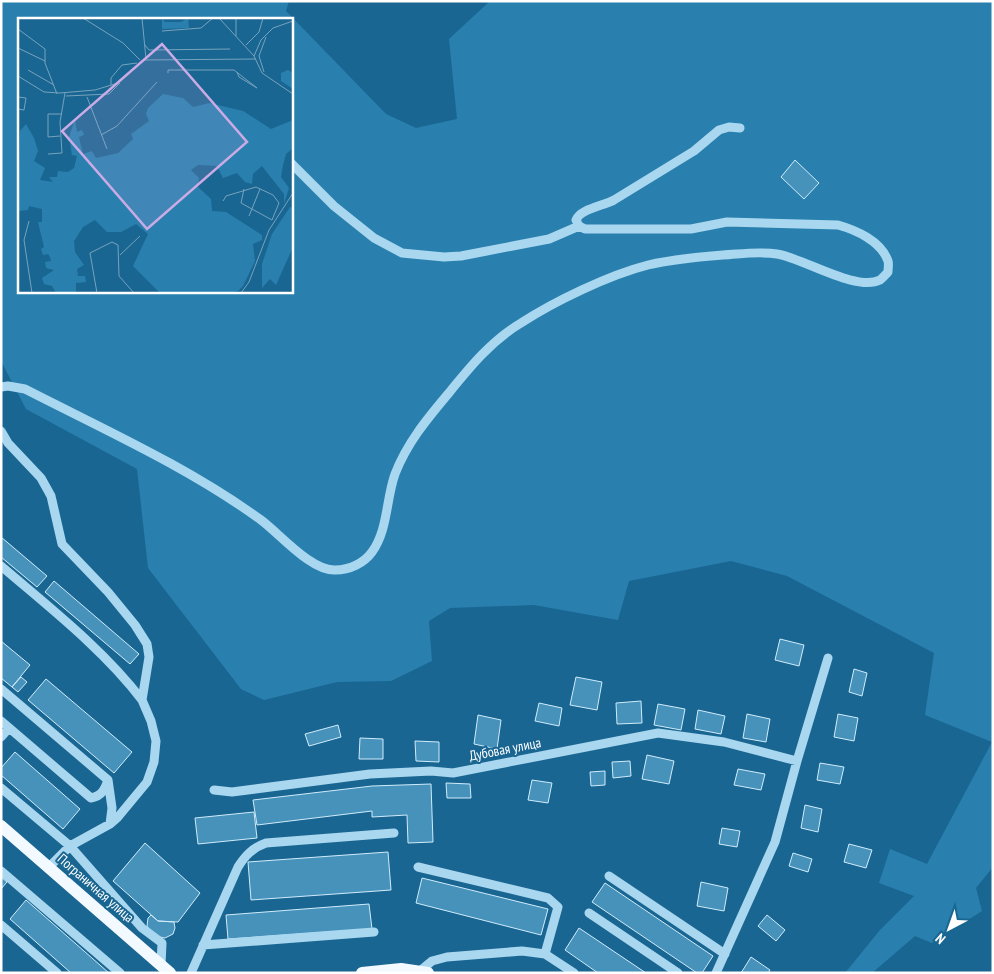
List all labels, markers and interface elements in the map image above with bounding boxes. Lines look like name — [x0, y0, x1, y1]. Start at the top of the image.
inset map — [18, 18, 292, 292]
street label: Дубовая улица — [467, 733, 543, 765]
street label: Пограничная улица — [54, 850, 138, 926]
north arrow — [924, 904, 974, 954]
text: N — [932, 930, 949, 948]

